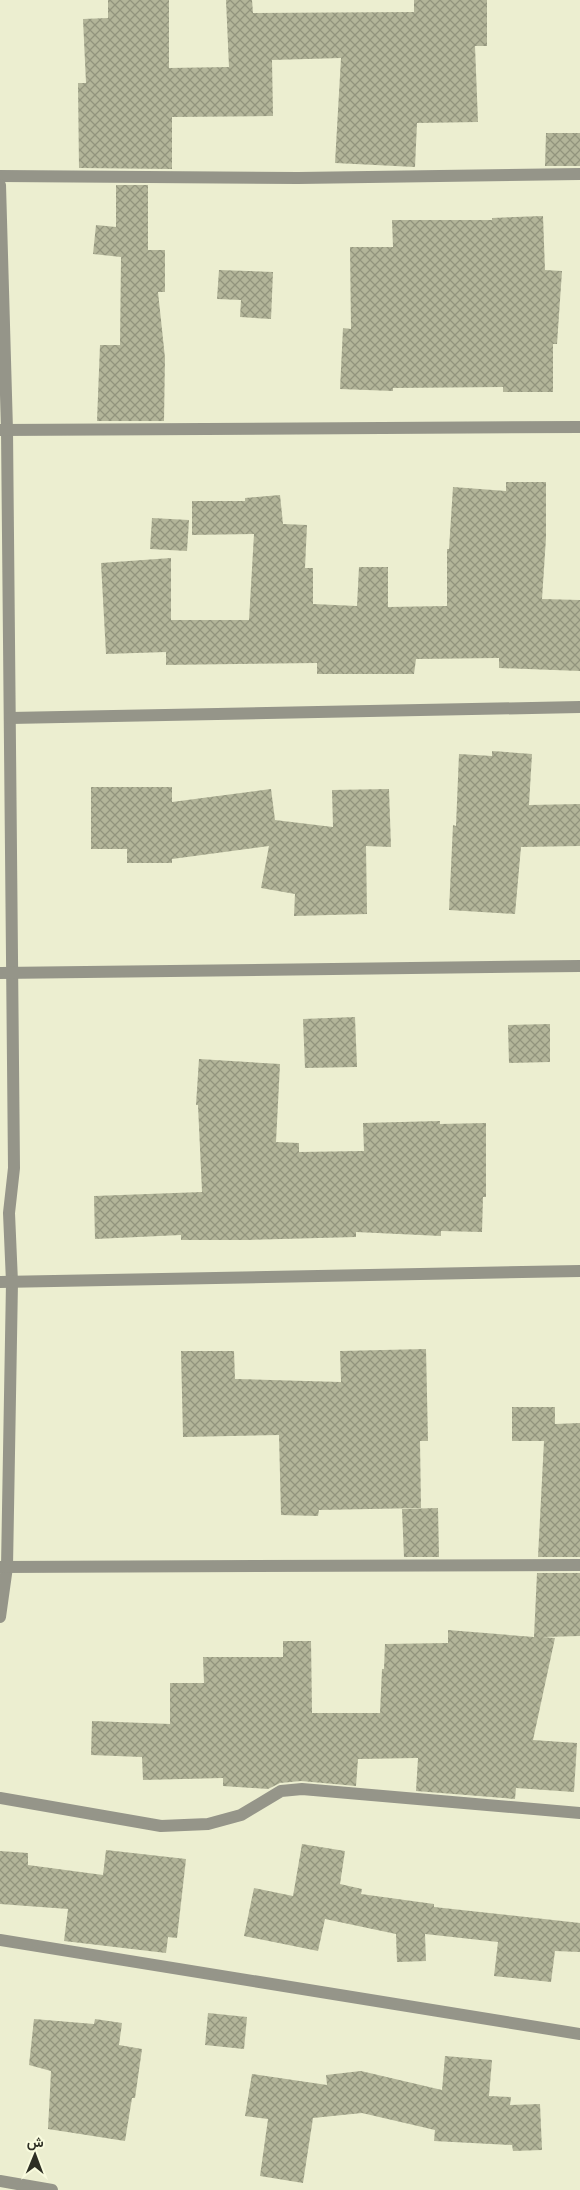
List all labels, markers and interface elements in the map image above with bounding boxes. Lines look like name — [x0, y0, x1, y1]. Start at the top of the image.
north arrow — [10, 2130, 60, 2180]
text: ش — [27, 2132, 44, 2151]

